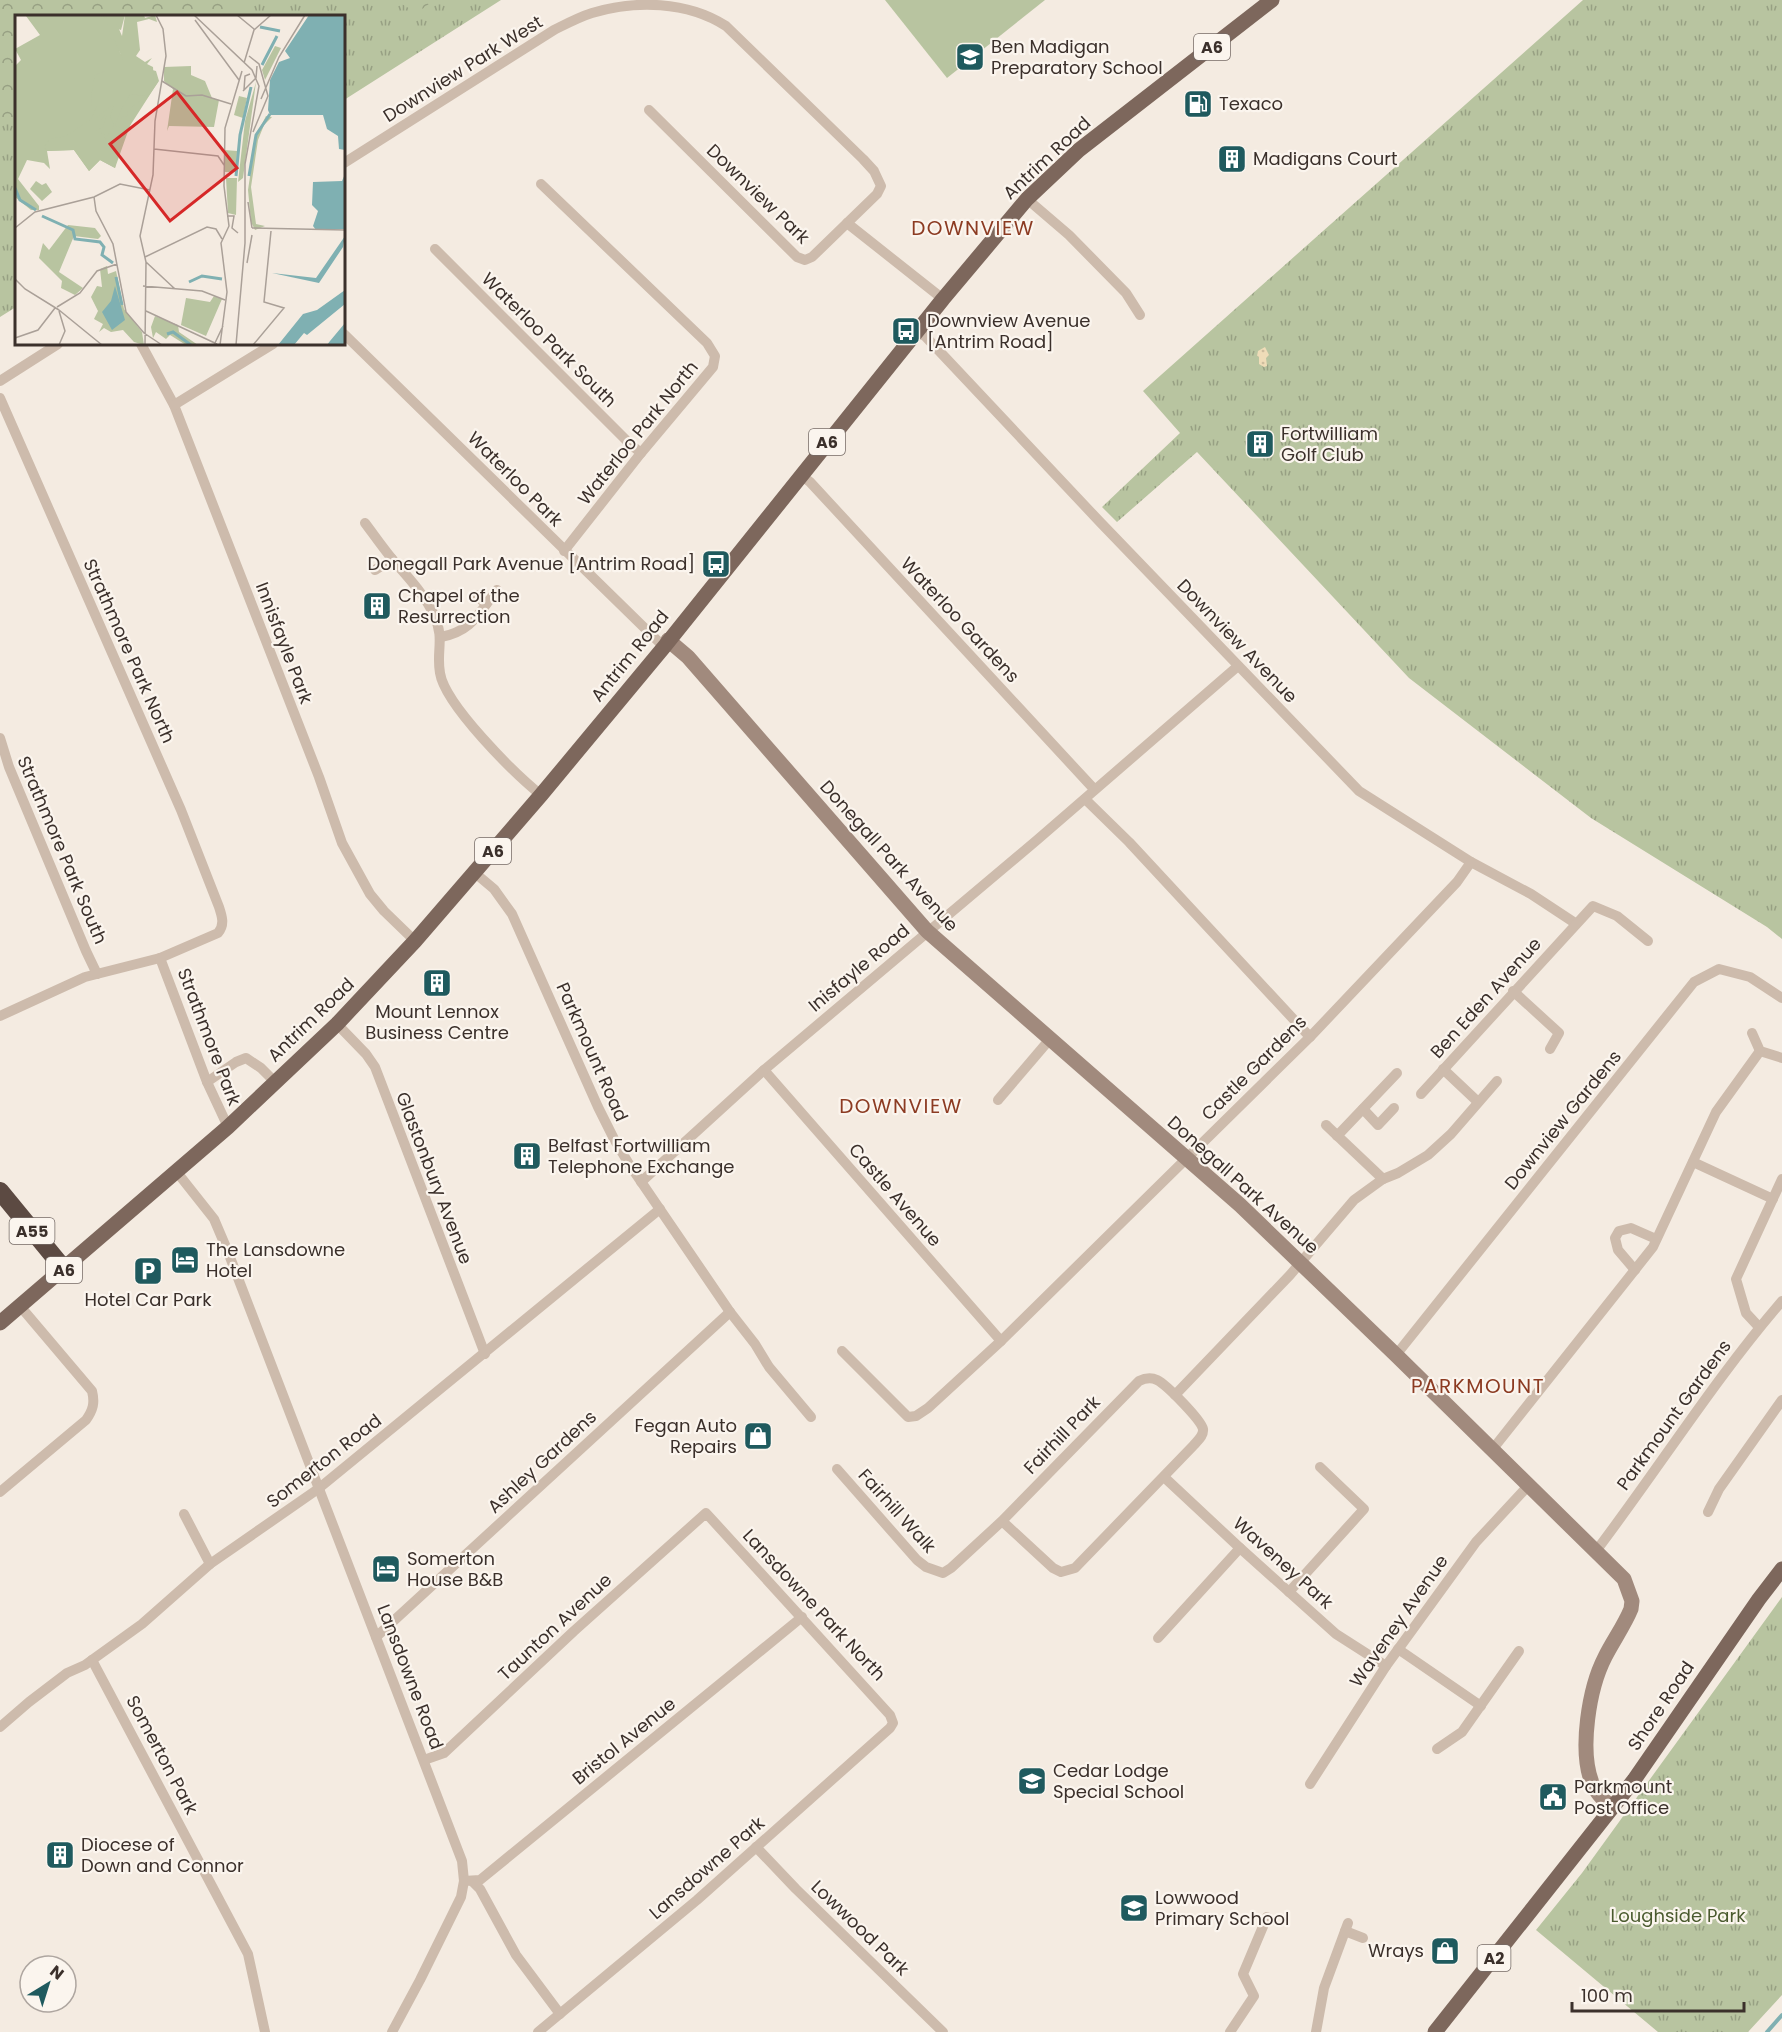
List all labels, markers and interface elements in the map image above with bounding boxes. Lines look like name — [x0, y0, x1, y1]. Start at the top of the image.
street label: Downview Park West — [378, 9, 547, 128]
inset map — [15, 15, 345, 345]
place label: Ben Madigan Preparatory School — [991, 34, 1163, 80]
road number: A6 — [1194, 34, 1230, 60]
school or university icon: Ben Madigan Preparatory School — [954, 41, 986, 73]
fuel station icon: Texaco — [1182, 88, 1214, 120]
place label: Texaco — [1219, 91, 1283, 116]
street label: Antrim Road — [997, 110, 1096, 205]
street label: Downview Park — [701, 138, 816, 250]
building icon: Madigans Court — [1216, 143, 1248, 175]
place label: Madigans Court — [1253, 146, 1398, 171]
district label: DOWNVIEW — [911, 214, 1035, 242]
street label: Waterloo Park South — [476, 267, 622, 413]
place label: Downview Avenue [Antrim Road] — [927, 308, 1090, 354]
bus stop icon: Downview Avenue [Antrim Road] — [890, 315, 922, 347]
street label: Waterloo Park North — [572, 355, 704, 510]
place label: Fortwilliam Golf Club — [1281, 421, 1378, 467]
street label: Waterloo Park — [462, 426, 569, 532]
building icon: Fortwilliam Golf Club — [1244, 428, 1276, 460]
road number: A6 — [809, 429, 845, 455]
bus stop icon: Donegall Park Avenue [Antrim Road] — [700, 548, 732, 580]
place label: Donegall Park Avenue [Antrim Road] — [368, 551, 695, 576]
street label: Waterloo Gardens — [895, 551, 1025, 688]
street label: Strathmore Park North — [78, 555, 181, 747]
street label: Downview Avenue — [1172, 573, 1303, 708]
street label: Innisfayle Park — [250, 578, 319, 708]
place label: Chapel of the Resurrection — [398, 583, 520, 629]
building icon: Chapel of the Resurrection — [361, 590, 393, 622]
street label: Antrim Road — [585, 604, 674, 707]
street label: Strathmore Park South — [12, 752, 113, 948]
street label: Donegall Park Avenue — [815, 775, 964, 937]
road number: A6 — [475, 838, 511, 864]
street label: Inisfayle Road — [803, 918, 915, 1017]
street label: Ben Eden Avenue — [1424, 932, 1547, 1064]
street label: Strathmore Park — [172, 964, 247, 1110]
building icon: Mount Lennox Business Centre — [421, 967, 453, 999]
street label: Antrim Road — [262, 972, 359, 1067]
street label: Parkmount Road — [551, 978, 634, 1125]
place label: Mount Lennox Business Centre — [365, 999, 509, 1045]
street label: Castle Gardens — [1195, 1009, 1312, 1126]
street label: Downview Gardens — [1498, 1045, 1627, 1195]
street label: Glastonbury Avenue — [390, 1088, 479, 1268]
district label: DOWNVIEW — [839, 1092, 963, 1120]
street label: Donegall Park Avenue — [1162, 1110, 1324, 1259]
place label: Belfast Fortwilliam Telephone Exchange — [548, 1133, 735, 1179]
street label: Castle Avenue — [843, 1137, 947, 1252]
building icon: Belfast Fortwilliam Telephone Exchange — [511, 1140, 543, 1172]
road number: A55 — [9, 1218, 54, 1244]
place label: The Lansdowne Hotel — [206, 1237, 345, 1283]
hotel icon: The Lansdowne Hotel — [169, 1244, 201, 1276]
parking icon: Hotel Car Park — [132, 1255, 164, 1287]
road number: A6 — [46, 1257, 82, 1283]
place label: Hotel Car Park — [84, 1287, 212, 1312]
street label: Parkmount Gardens — [1611, 1334, 1737, 1495]
district label: PARKMOUNT — [1411, 1372, 1545, 1400]
street label: Fairhill Park — [1018, 1389, 1106, 1480]
street label: Ashley Gardens — [482, 1405, 602, 1519]
street label: Somerton Road — [261, 1408, 386, 1513]
place label: Fegan Auto Repairs — [634, 1413, 737, 1459]
shop icon: Fegan Auto Repairs — [742, 1420, 774, 1452]
street label: Fairhill Walk — [853, 1463, 942, 1559]
street label: Waveney Park — [1228, 1511, 1340, 1615]
street label: Lansdowne Park North — [737, 1523, 891, 1686]
place label: Somerton House B&B — [407, 1546, 503, 1592]
street label: Waveney Avenue — [1344, 1550, 1454, 1692]
hotel icon: Somerton House B&B — [370, 1553, 402, 1585]
street label: Taunton Avenue — [492, 1567, 617, 1686]
street label: Lansdowne Road — [371, 1601, 450, 1753]
street label: Shore Road — [1621, 1656, 1700, 1755]
street label: Somerton Park — [121, 1691, 205, 1819]
street label: Bristol Avenue — [567, 1691, 681, 1790]
place label: Cedar Lodge Special School — [1053, 1758, 1184, 1804]
school or university icon: Cedar Lodge Special School — [1016, 1765, 1048, 1797]
place label: Parkmount Post Office — [1574, 1774, 1672, 1820]
public building icon: Parkmount Post Office — [1537, 1781, 1569, 1813]
street label: Lansdowne Park — [644, 1810, 770, 1925]
place label: Diocese of Down and Connor — [81, 1832, 244, 1878]
building icon: Diocese of Down and Connor — [44, 1839, 76, 1871]
street label: Lowwood Park — [806, 1874, 915, 1981]
place label: Lowwood Primary School — [1155, 1885, 1289, 1931]
school or university icon: Lowwood Primary School — [1118, 1892, 1150, 1924]
park label: Loughside Park — [1610, 1903, 1746, 1928]
shop icon: Wrays — [1429, 1935, 1461, 1967]
place label: Wrays — [1368, 1938, 1424, 1963]
road number: A2 — [1478, 1945, 1510, 1971]
north arrow — [18, 1954, 78, 2014]
text: N — [45, 1960, 69, 1985]
scale bar — [1572, 1975, 1744, 2013]
text: 100 m — [1581, 1983, 1633, 2008]

